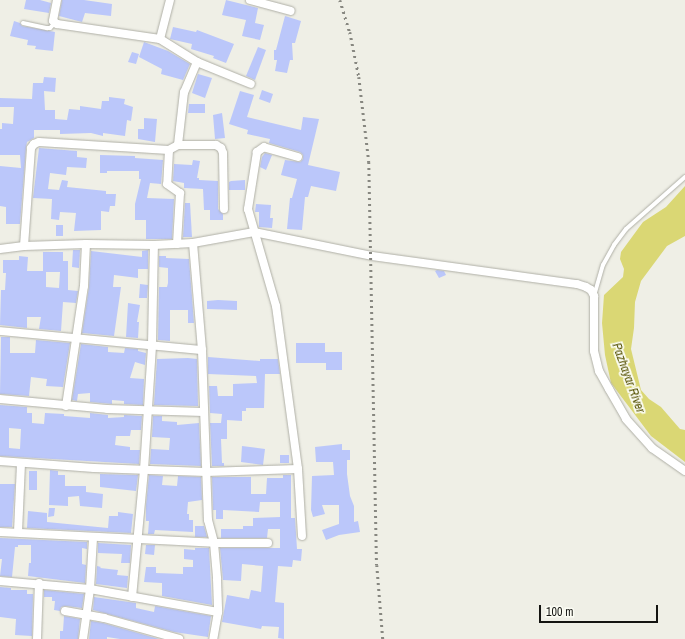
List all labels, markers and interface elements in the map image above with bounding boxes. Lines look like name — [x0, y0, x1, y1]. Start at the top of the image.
water label: Pazhayar River — [608, 341, 648, 415]
scale bar — [541, 597, 660, 623]
text: 100 m — [546, 604, 573, 620]

